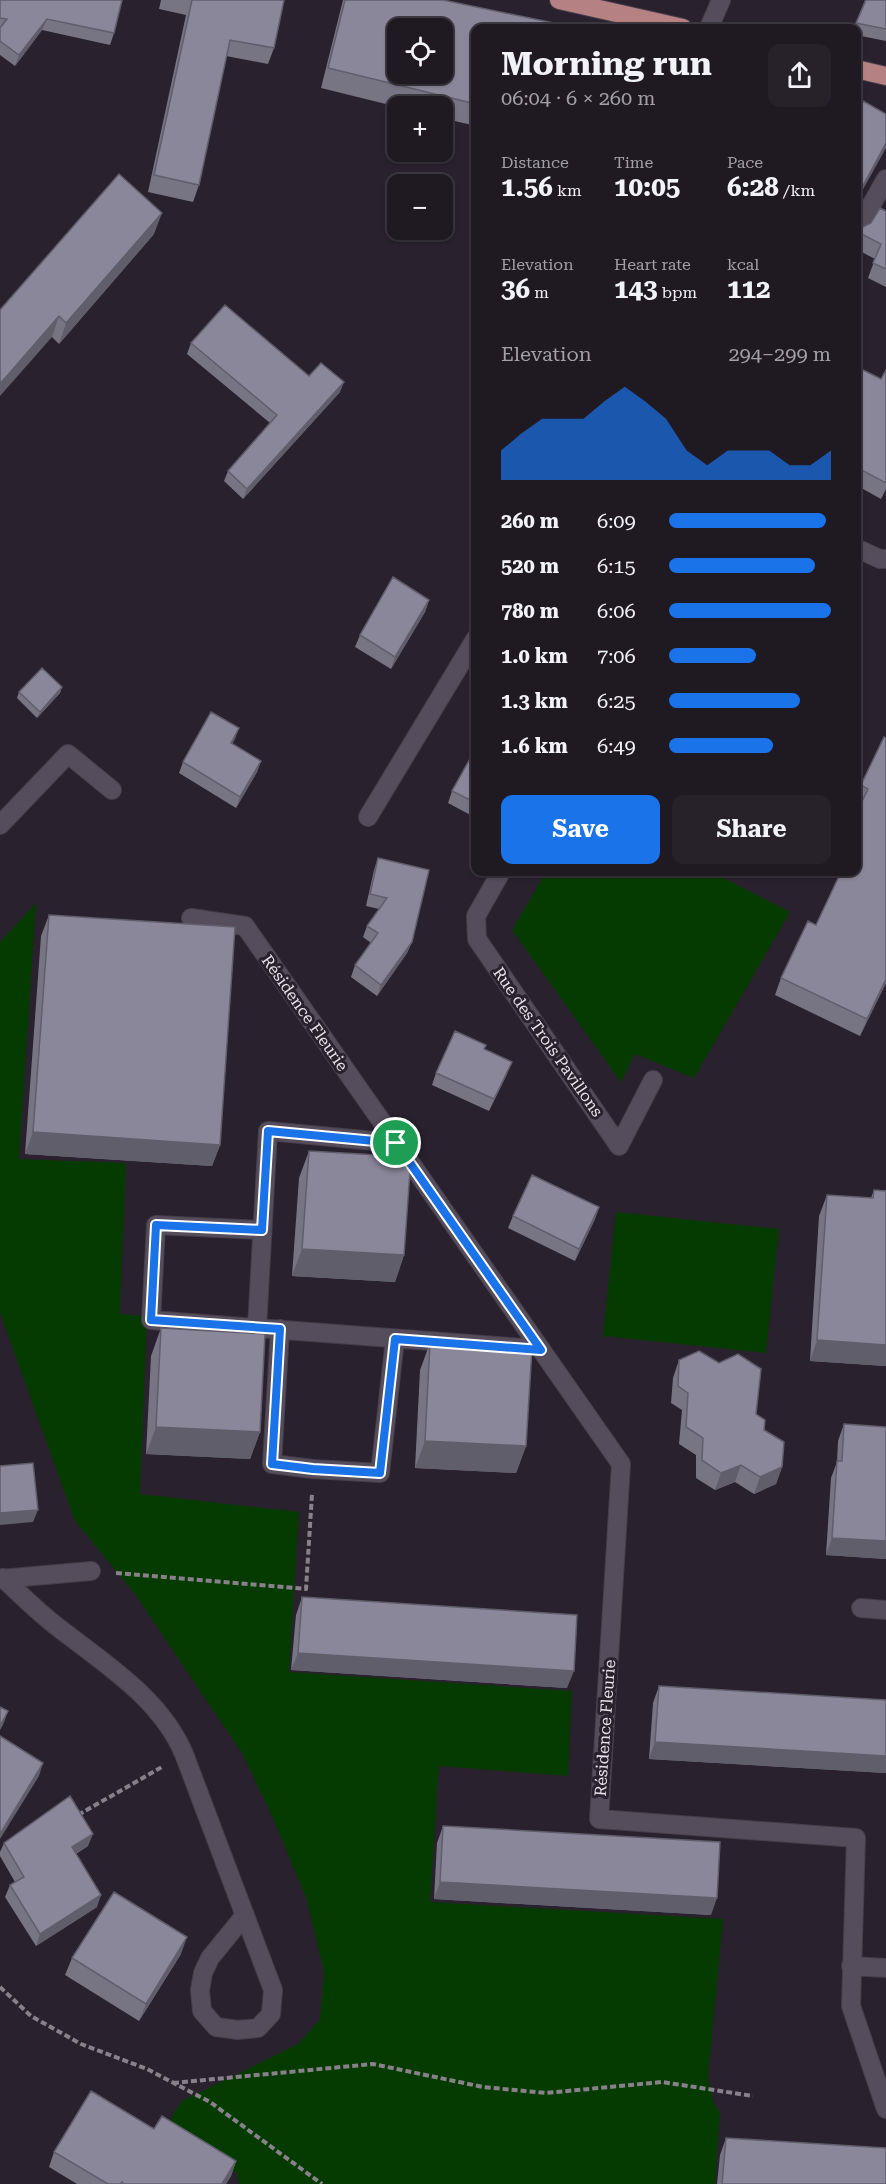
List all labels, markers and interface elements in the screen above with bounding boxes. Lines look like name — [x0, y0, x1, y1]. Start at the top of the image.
map controls — [387, 18, 453, 240]
button: locate — [387, 18, 453, 84]
text: Morning run — [501, 44, 712, 83]
button: share — [768, 44, 831, 107]
text: 06:04 · 6 × 260 m — [501, 86, 656, 110]
button: + — [387, 96, 453, 162]
text: Distance — [501, 153, 569, 172]
text: Time — [614, 153, 653, 172]
text: Pace — [727, 153, 763, 172]
text: 1.56 — [501, 172, 553, 202]
text: 10:05 — [614, 172, 680, 202]
text: 6:28 — [727, 172, 779, 202]
button: − — [387, 174, 453, 240]
text: km — [553, 181, 582, 200]
text: /km — [779, 181, 815, 200]
text: Elevation — [501, 255, 574, 274]
text: Heart rate — [614, 255, 691, 274]
text: kcal — [727, 255, 759, 274]
text: 36 — [501, 274, 530, 304]
text: 143 — [614, 274, 658, 304]
text: 112 — [727, 274, 771, 304]
text: m — [530, 283, 549, 302]
text: bpm — [658, 283, 697, 302]
text: Elevation — [501, 342, 592, 366]
text: 294–299 m — [728, 342, 831, 366]
text: 260 m — [501, 509, 559, 533]
text: 6:09 — [597, 509, 636, 533]
text: 520 m — [501, 554, 559, 578]
text: 6:15 — [597, 554, 636, 578]
text: 780 m — [501, 599, 559, 623]
text: 6:06 — [597, 599, 636, 623]
text: 1.0 km — [501, 644, 568, 668]
text: 7:06 — [597, 644, 636, 668]
text: 1.3 km — [501, 689, 568, 713]
text: 6:25 — [597, 689, 636, 713]
text: 1.6 km — [501, 734, 568, 758]
text: 6:49 — [597, 734, 636, 758]
button: Save — [501, 795, 660, 864]
button: Share — [672, 795, 831, 864]
street label: Résidence Fleurie — [258, 951, 352, 1075]
street label: Rue des Trois Pavillons — [489, 964, 607, 1121]
pin — [370, 1117, 421, 1168]
icon: arrive — [379, 1126, 412, 1159]
street label: Résidence Fleurie — [591, 1659, 619, 1797]

